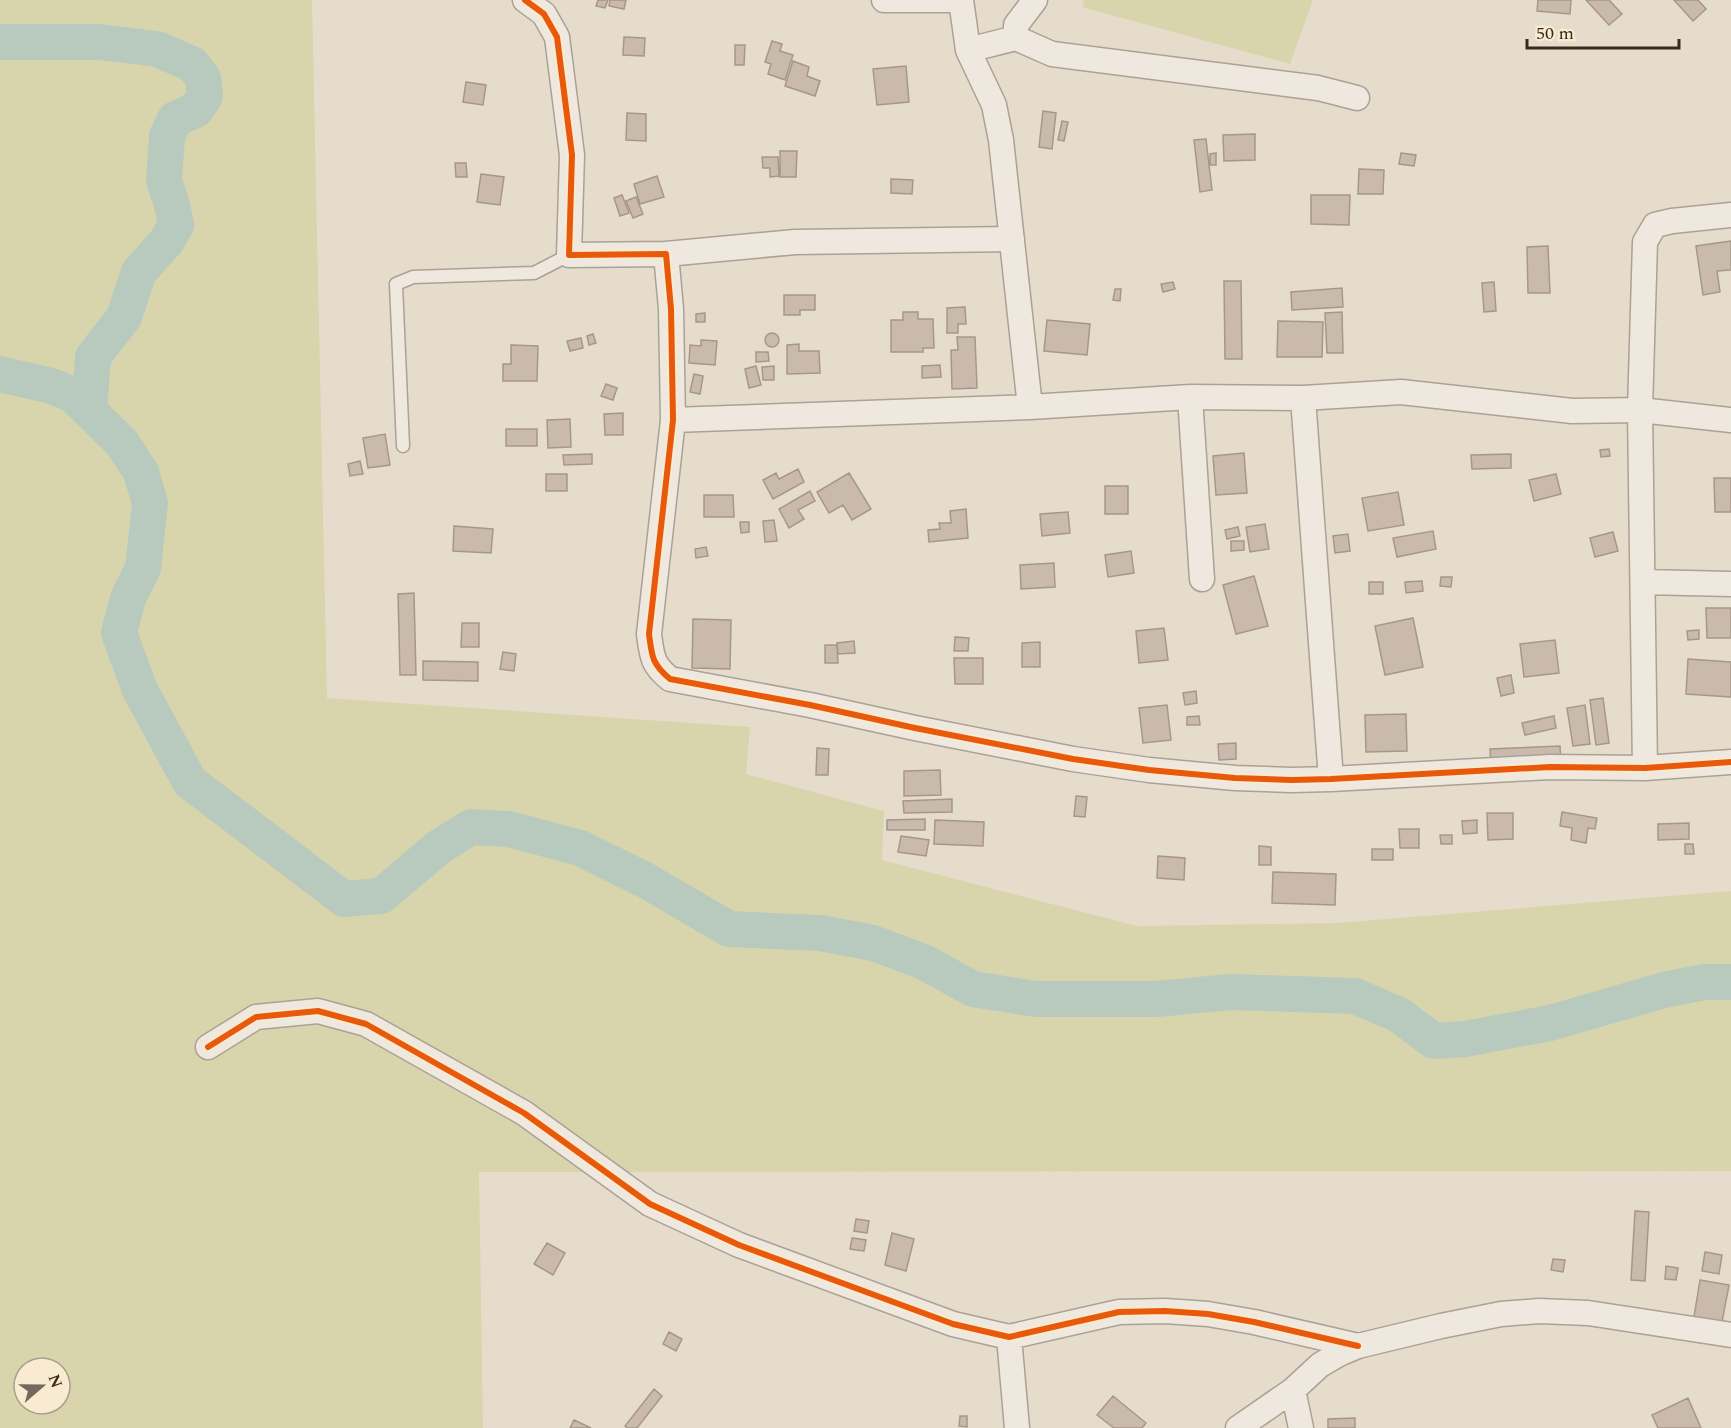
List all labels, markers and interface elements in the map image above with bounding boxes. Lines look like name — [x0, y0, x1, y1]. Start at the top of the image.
scale bar — [1527, 12, 1678, 50]
text: 50 m — [1536, 20, 1574, 47]
north arrow — [12, 1356, 72, 1416]
text: N — [42, 1371, 69, 1391]

